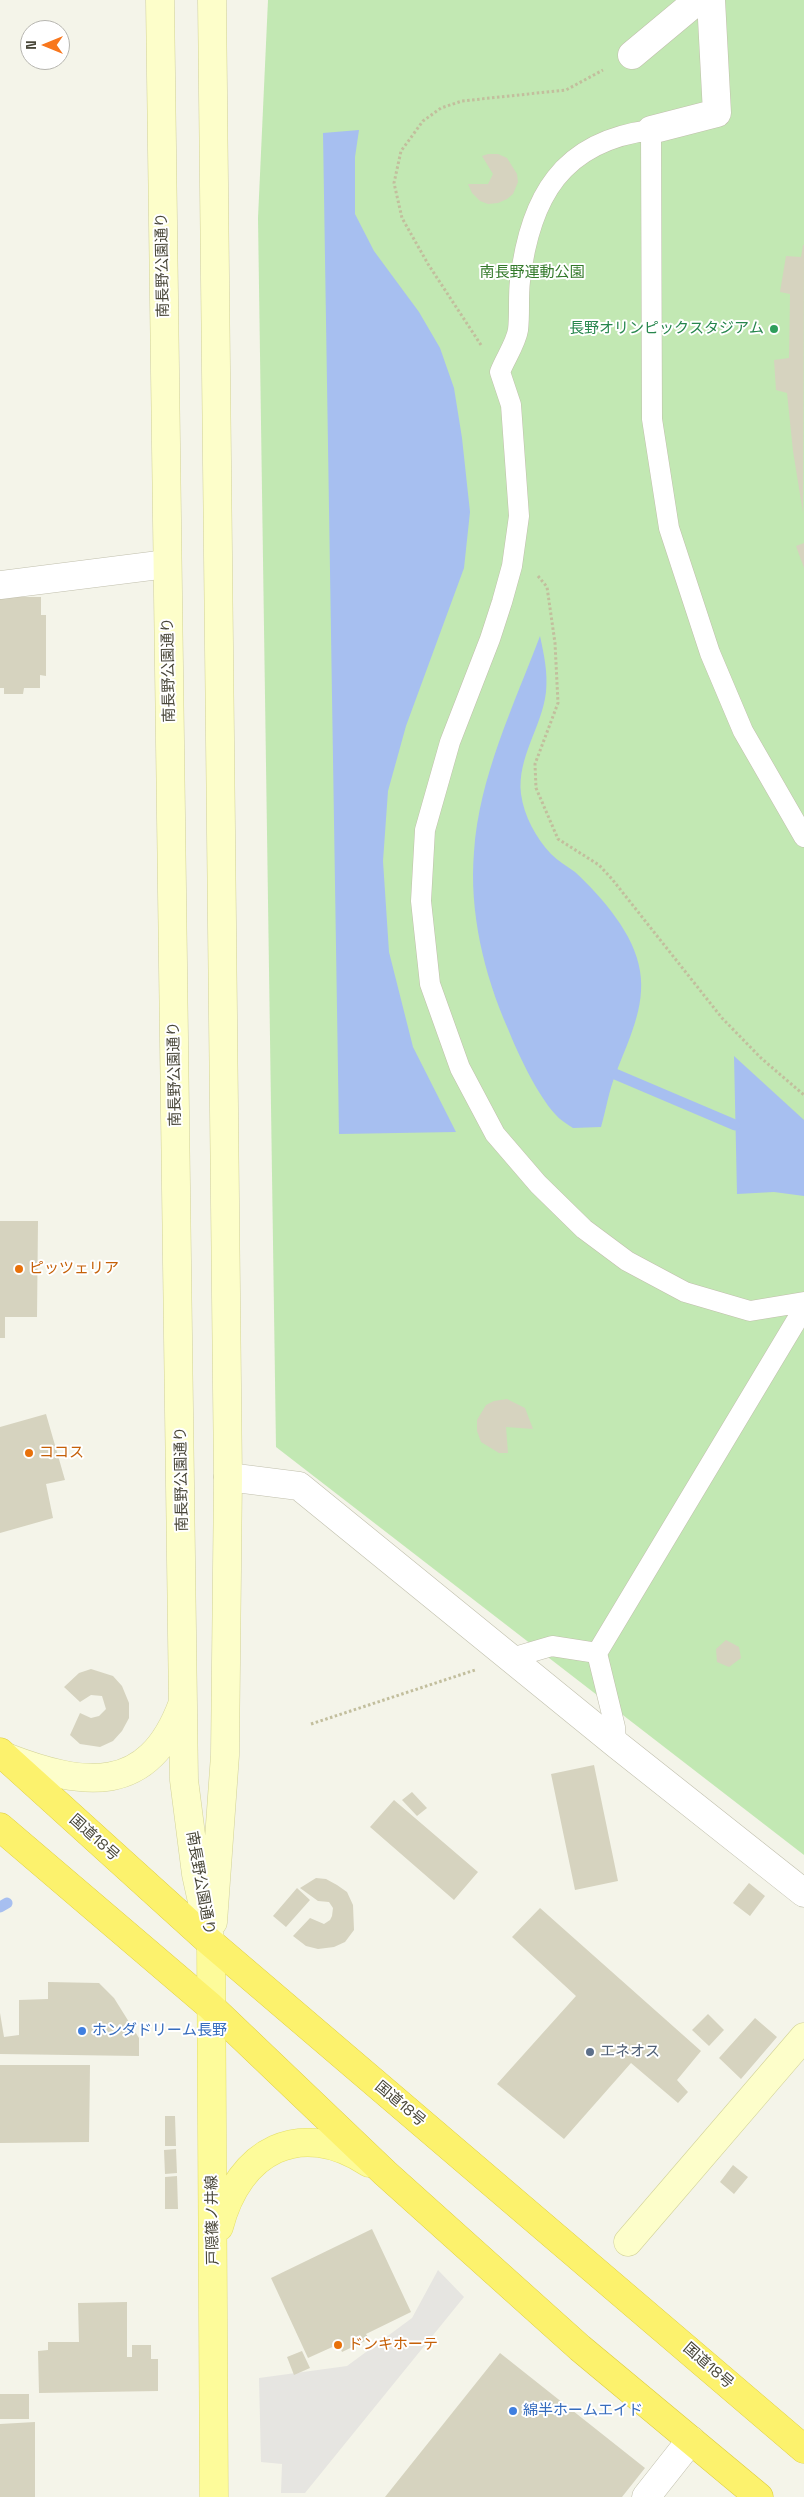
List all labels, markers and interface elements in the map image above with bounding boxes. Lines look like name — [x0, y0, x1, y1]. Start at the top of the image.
north arrow — [20, 20, 70, 70]
text: N — [22, 40, 40, 50]
street label: 南長野公園通り — [153, 212, 173, 318]
park label: 南長野運動公園 — [480, 264, 584, 282]
place label: 長野オリンピックスタジアム — [569, 320, 764, 338]
marker: 長野オリンピックスタジアム — [768, 323, 780, 335]
street label: 南長野公園通り — [159, 617, 179, 723]
street label: 南長野公園通り — [165, 1021, 185, 1127]
place label: ピッツェリア — [29, 1260, 119, 1278]
marker: ピッツェリア — [13, 1263, 25, 1275]
street label: 南長野公園通り — [172, 1426, 192, 1532]
place label: ココス — [39, 1444, 84, 1462]
marker: ココス — [23, 1447, 35, 1459]
street label: 国道18号 — [65, 1811, 123, 1865]
street label: 南長野公園通り — [182, 1830, 218, 1936]
place label: ホンダドリーム長野 — [92, 2022, 227, 2040]
marker: ホンダドリーム長野 — [76, 2025, 88, 2037]
place label: エネオス — [600, 2043, 660, 2061]
marker: エネオス — [584, 2046, 596, 2058]
street label: 国道18号 — [371, 2078, 429, 2130]
street label: 戸隠篠ノ井線 — [203, 2175, 223, 2265]
place label: ドンキホーテ — [348, 2336, 438, 2354]
marker: ドンキホーテ — [332, 2339, 344, 2351]
street label: 国道18号 — [679, 2339, 737, 2393]
place label: 綿半ホームエイド — [523, 2402, 643, 2420]
marker: 綿半ホームエイド — [507, 2405, 519, 2417]

